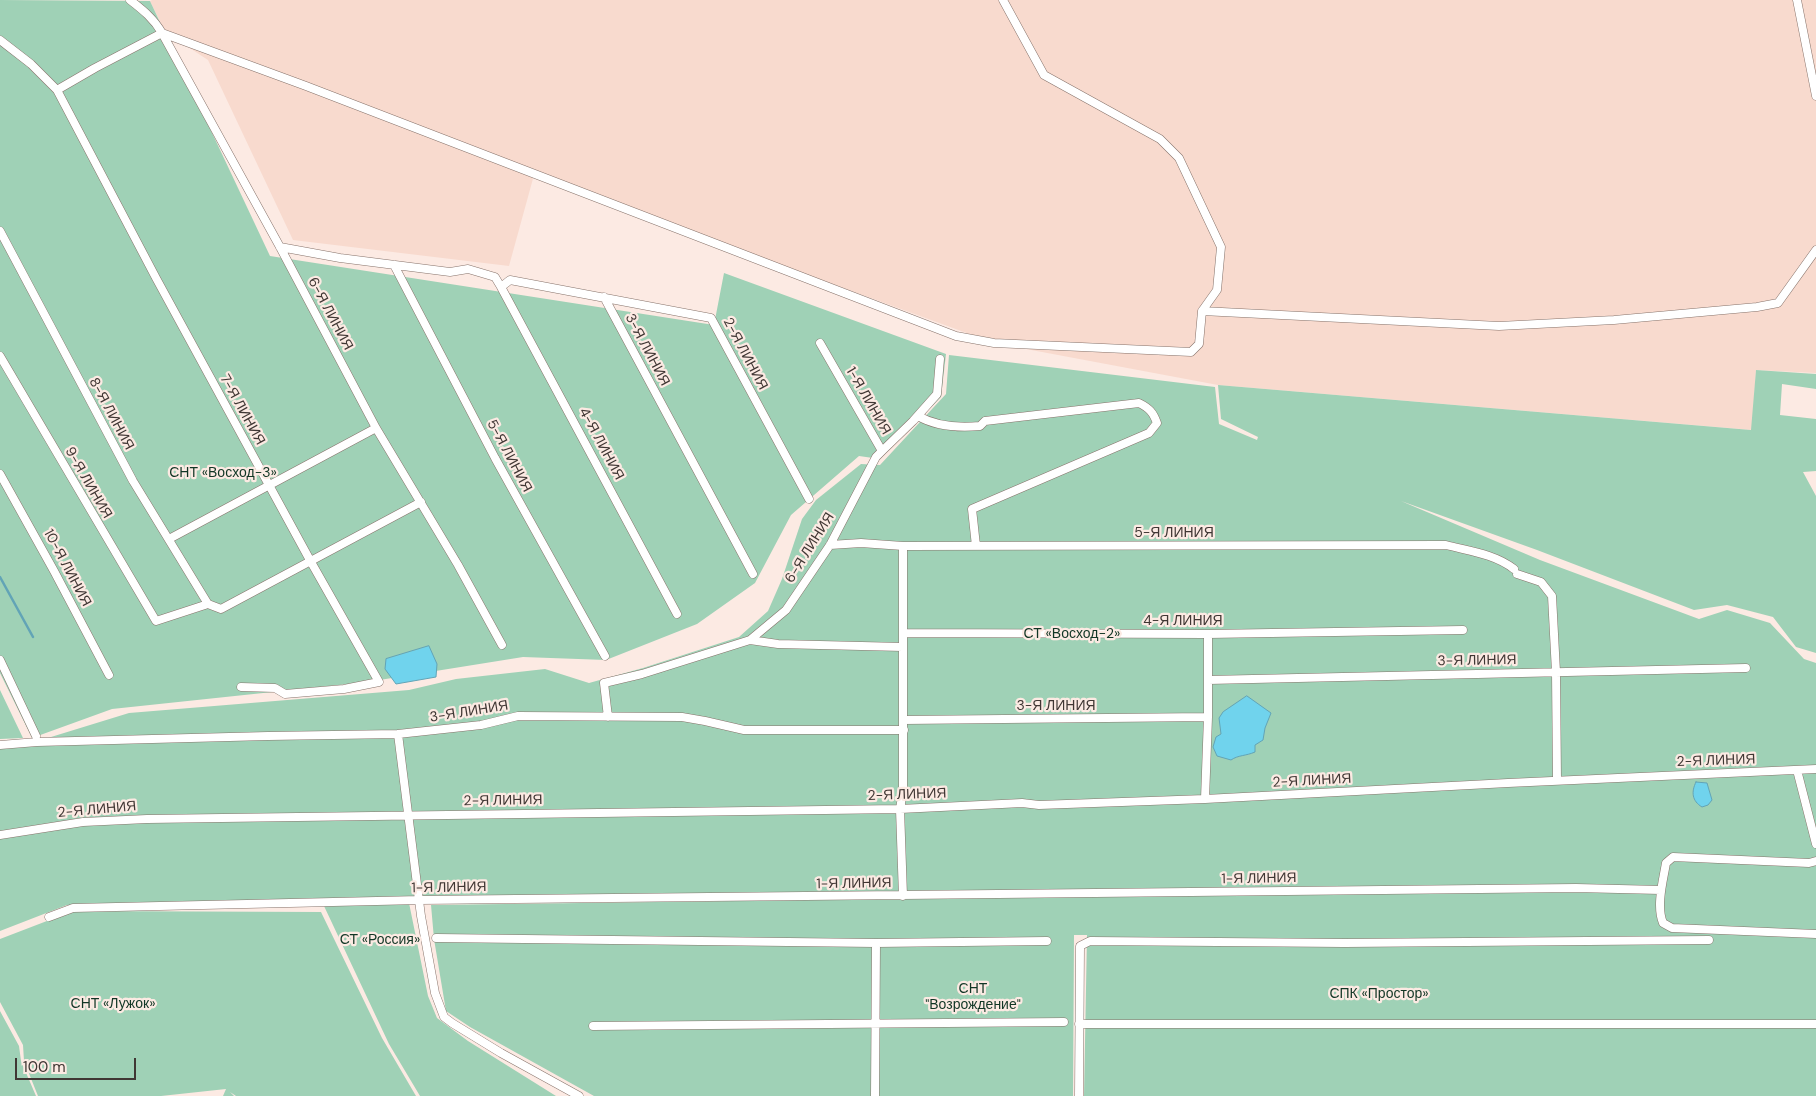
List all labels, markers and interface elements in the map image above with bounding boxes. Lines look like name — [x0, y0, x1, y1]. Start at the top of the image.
street label: 6-Я ЛИНИЯ — [304, 275, 356, 353]
street label: 3-Я ЛИНИЯ — [621, 311, 673, 389]
street label: 2-Я ЛИНИЯ — [719, 315, 771, 393]
street label: 1-Я ЛИНИЯ — [842, 364, 894, 438]
street label: 7-Я ЛИНИЯ — [216, 372, 268, 448]
street label: 8-Я ЛИНИЯ — [85, 375, 137, 453]
street label: 4-Я ЛИНИЯ — [575, 405, 627, 483]
street label: 5-Я ЛИНИЯ — [483, 417, 535, 495]
street label: 9-Я ЛИНИЯ — [61, 444, 115, 522]
park label: СНТ «Восход-3» — [169, 465, 277, 481]
street label: 6-Я ЛИНИЯ — [782, 510, 838, 586]
street label: 5-Я ЛИНИЯ — [1134, 525, 1214, 541]
street label: 10-Я ЛИНИЯ — [40, 527, 94, 609]
street label: 4-Я ЛИНИЯ — [1143, 613, 1223, 629]
park label: СТ «Восход-2» — [1024, 626, 1120, 642]
street label: 3-Я ЛИНИЯ — [1437, 652, 1517, 670]
street label: 3-Я ЛИНИЯ — [429, 698, 509, 726]
street label: 3-Я ЛИНИЯ — [1016, 698, 1096, 714]
street label: 2-Я ЛИНИЯ — [1676, 751, 1756, 771]
street label: 2-Я ЛИНИЯ — [1272, 771, 1352, 791]
street label: 2-Я ЛИНИЯ — [867, 785, 947, 805]
street label: 2-Я ЛИНИЯ — [463, 792, 543, 810]
street label: 2-Я ЛИНИЯ — [57, 798, 137, 822]
street label: 1-Я ЛИНИЯ — [1221, 870, 1297, 888]
street label: 1-Я ЛИНИЯ — [816, 875, 892, 893]
street label: 1-Я ЛИНИЯ — [411, 879, 487, 897]
park label: СТ «Россия» — [340, 932, 420, 948]
park label: СНТ "Возрождение" — [925, 981, 1021, 1014]
park label: СПК «Простор» — [1329, 986, 1429, 1002]
park label: СНТ «Лужок» — [71, 996, 155, 1012]
scale bar — [18, 1048, 139, 1080]
text: 100 m — [23, 1057, 66, 1077]

